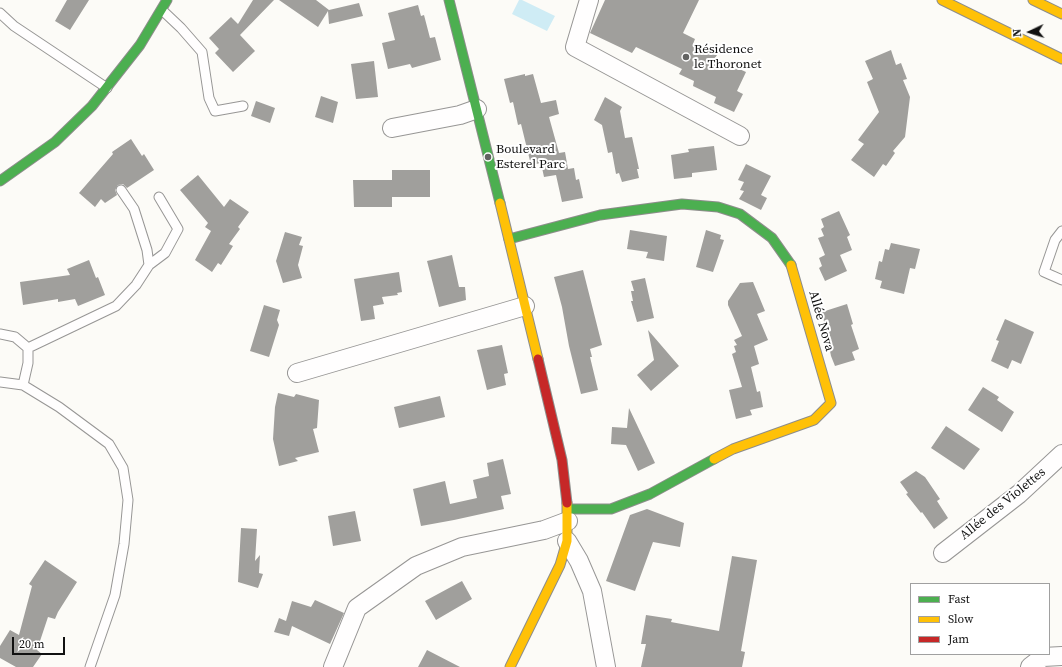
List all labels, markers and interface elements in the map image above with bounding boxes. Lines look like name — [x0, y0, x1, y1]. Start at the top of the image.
north arrow — [1010, 12, 1050, 52]
text: N — [1010, 28, 1025, 37]
place label: Résidence le Thoronet — [694, 42, 762, 73]
marker: Résidence le Thoronet — [681, 52, 691, 62]
place label: Boulevard Esterel Parc — [496, 142, 565, 173]
marker: Boulevard Esterel Parc — [483, 152, 493, 162]
street label: Allée Nova — [805, 289, 837, 353]
street label: Allée des Violettes — [957, 465, 1049, 543]
legend — [910, 583, 1050, 655]
text: Fast — [948, 591, 970, 607]
text: Slow — [948, 611, 973, 627]
scale bar — [14, 629, 67, 655]
text: Jam — [948, 631, 969, 647]
text: 20 m — [19, 636, 45, 652]

